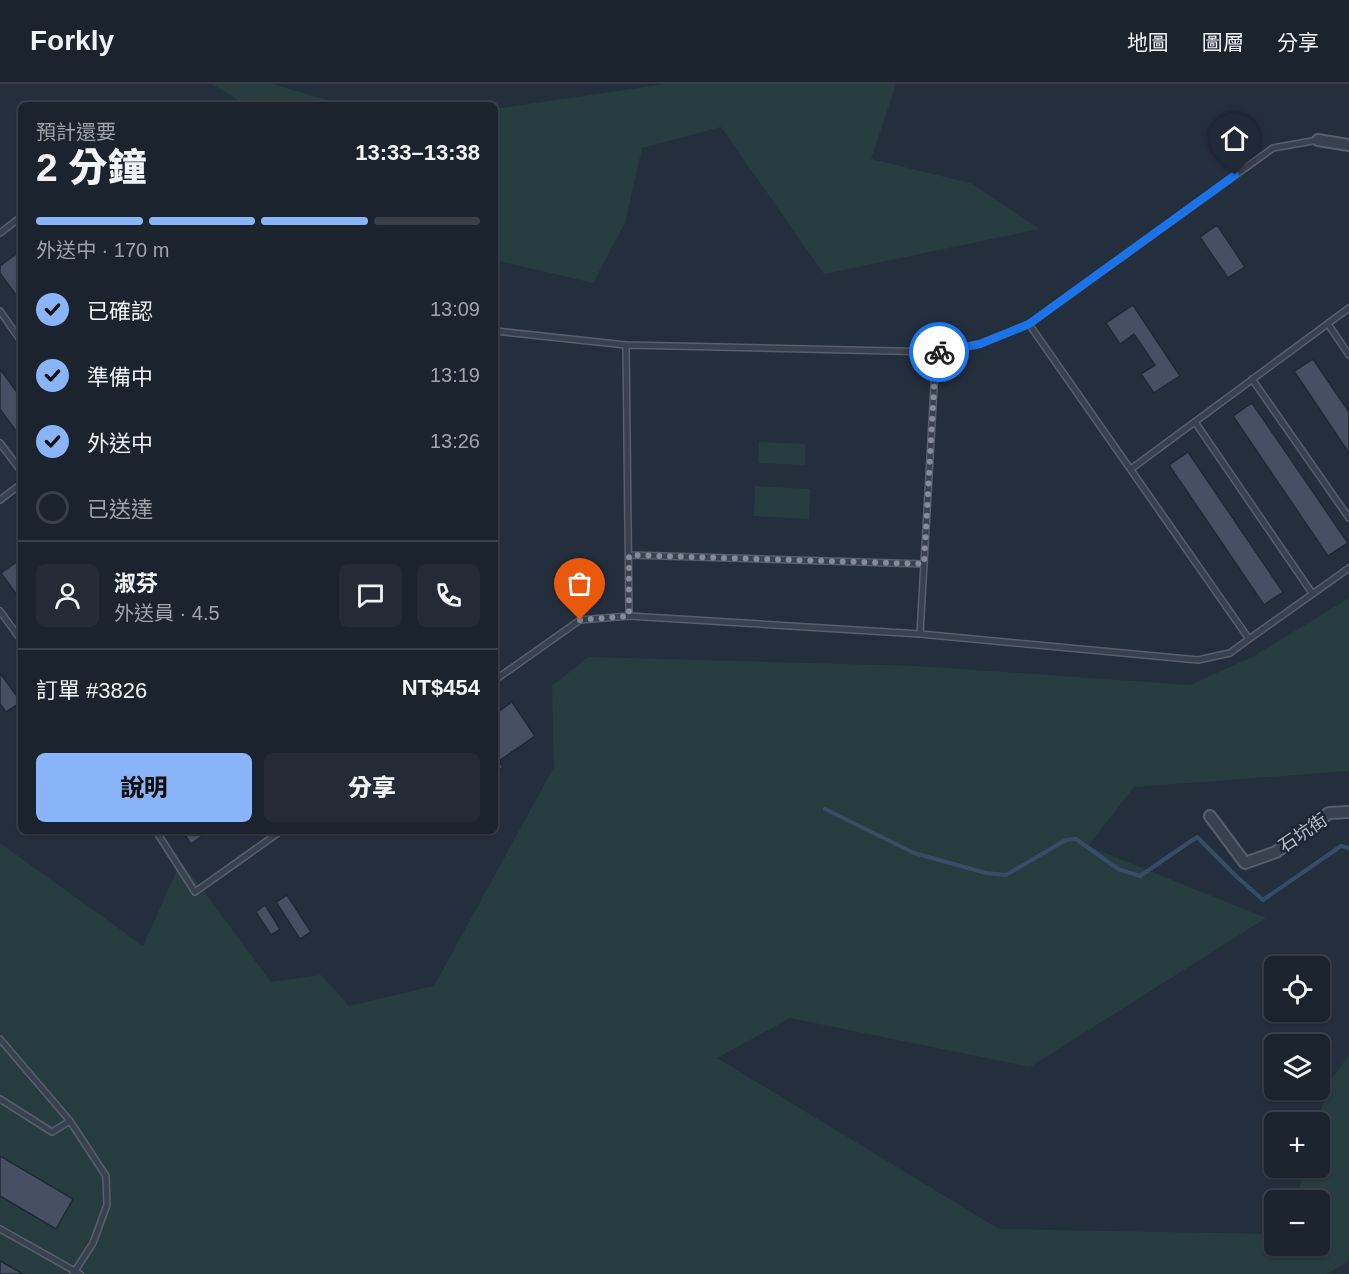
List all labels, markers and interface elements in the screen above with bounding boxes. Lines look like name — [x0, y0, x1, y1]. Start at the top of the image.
text: Forkly — [30, 25, 114, 56]
text: 地圖 — [1127, 31, 1169, 54]
text: 圖層 — [1202, 31, 1244, 54]
text: 分享 — [1277, 31, 1319, 54]
pin — [1209, 113, 1260, 175]
text: 預計還要 — [36, 121, 116, 143]
icon: home — [1218, 122, 1251, 155]
text: 13:33–13:38 — [355, 140, 480, 165]
text: 2 分鐘 — [36, 146, 147, 189]
text: 外送中 · 170 m — [36, 239, 169, 261]
icon: check — [36, 293, 69, 326]
text: 13:09 — [430, 298, 480, 320]
text: 已確認 — [87, 299, 153, 324]
courier — [909, 322, 969, 382]
icon: bike — [923, 336, 956, 369]
icon: check — [36, 359, 69, 392]
text: 13:19 — [430, 364, 480, 386]
text: 準備中 — [87, 365, 153, 390]
icon: check — [36, 425, 69, 458]
text: 13:26 — [430, 430, 480, 452]
text: 外送中 — [87, 431, 153, 456]
text: 已送達 — [87, 497, 153, 522]
pin — [554, 558, 605, 620]
button: person — [36, 564, 99, 627]
button: chat — [339, 564, 402, 627]
button: phone — [417, 564, 480, 627]
icon: bag — [563, 567, 596, 600]
text: 淑芬 — [114, 571, 158, 596]
text: 外送員 · 4.5 — [114, 602, 220, 624]
text: NT$454 — [402, 675, 480, 700]
text: 訂單 #3826 — [36, 678, 147, 703]
button: 說明 — [36, 753, 252, 822]
button: 分享 — [264, 753, 480, 822]
street label: 石坑街 — [1275, 810, 1331, 856]
map controls — [1264, 956, 1330, 1256]
button: locate — [1264, 956, 1330, 1022]
button: layers — [1264, 1034, 1330, 1100]
button: + — [1264, 1112, 1330, 1178]
button: − — [1264, 1190, 1330, 1256]

